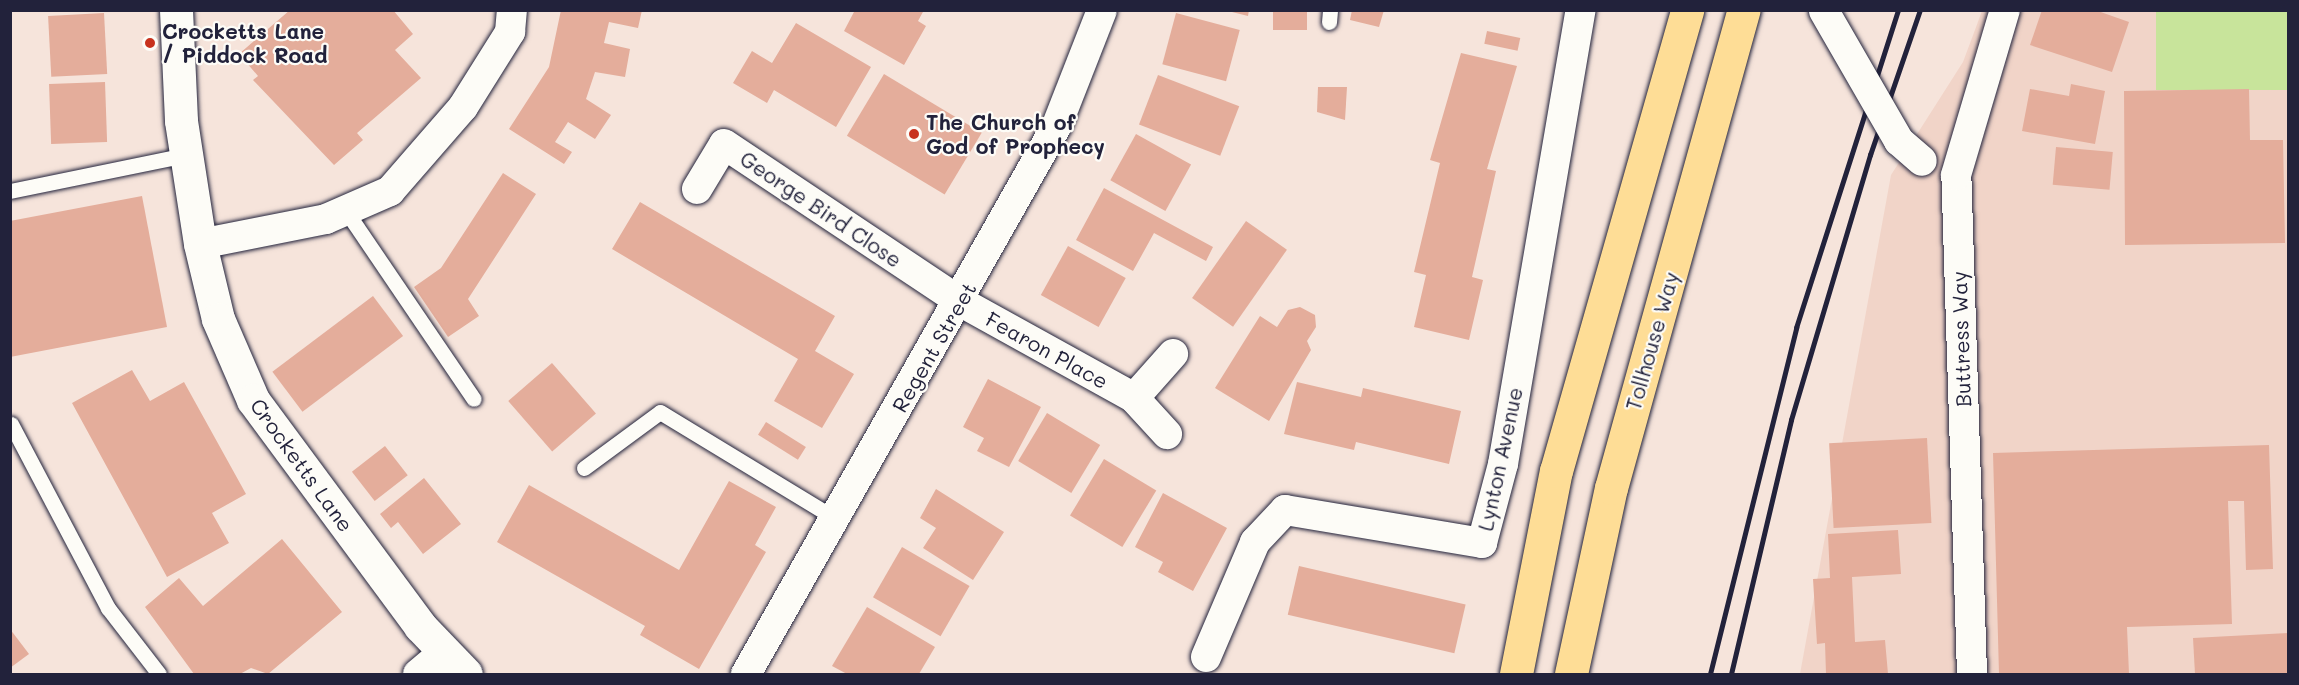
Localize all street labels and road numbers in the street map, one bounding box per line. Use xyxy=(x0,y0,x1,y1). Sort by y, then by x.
street label: George Bird Close xyxy=(735,146,907,272)
street label: Tollhouse Way xyxy=(1620,269,1684,413)
street label: Buttress Way xyxy=(1946,271,1976,407)
street label: Regent Street xyxy=(887,277,981,417)
street label: Fearon Place xyxy=(982,306,1112,394)
street label: Lynton Avenue xyxy=(1472,385,1528,533)
street label: Crocketts Lane xyxy=(245,393,359,537)

